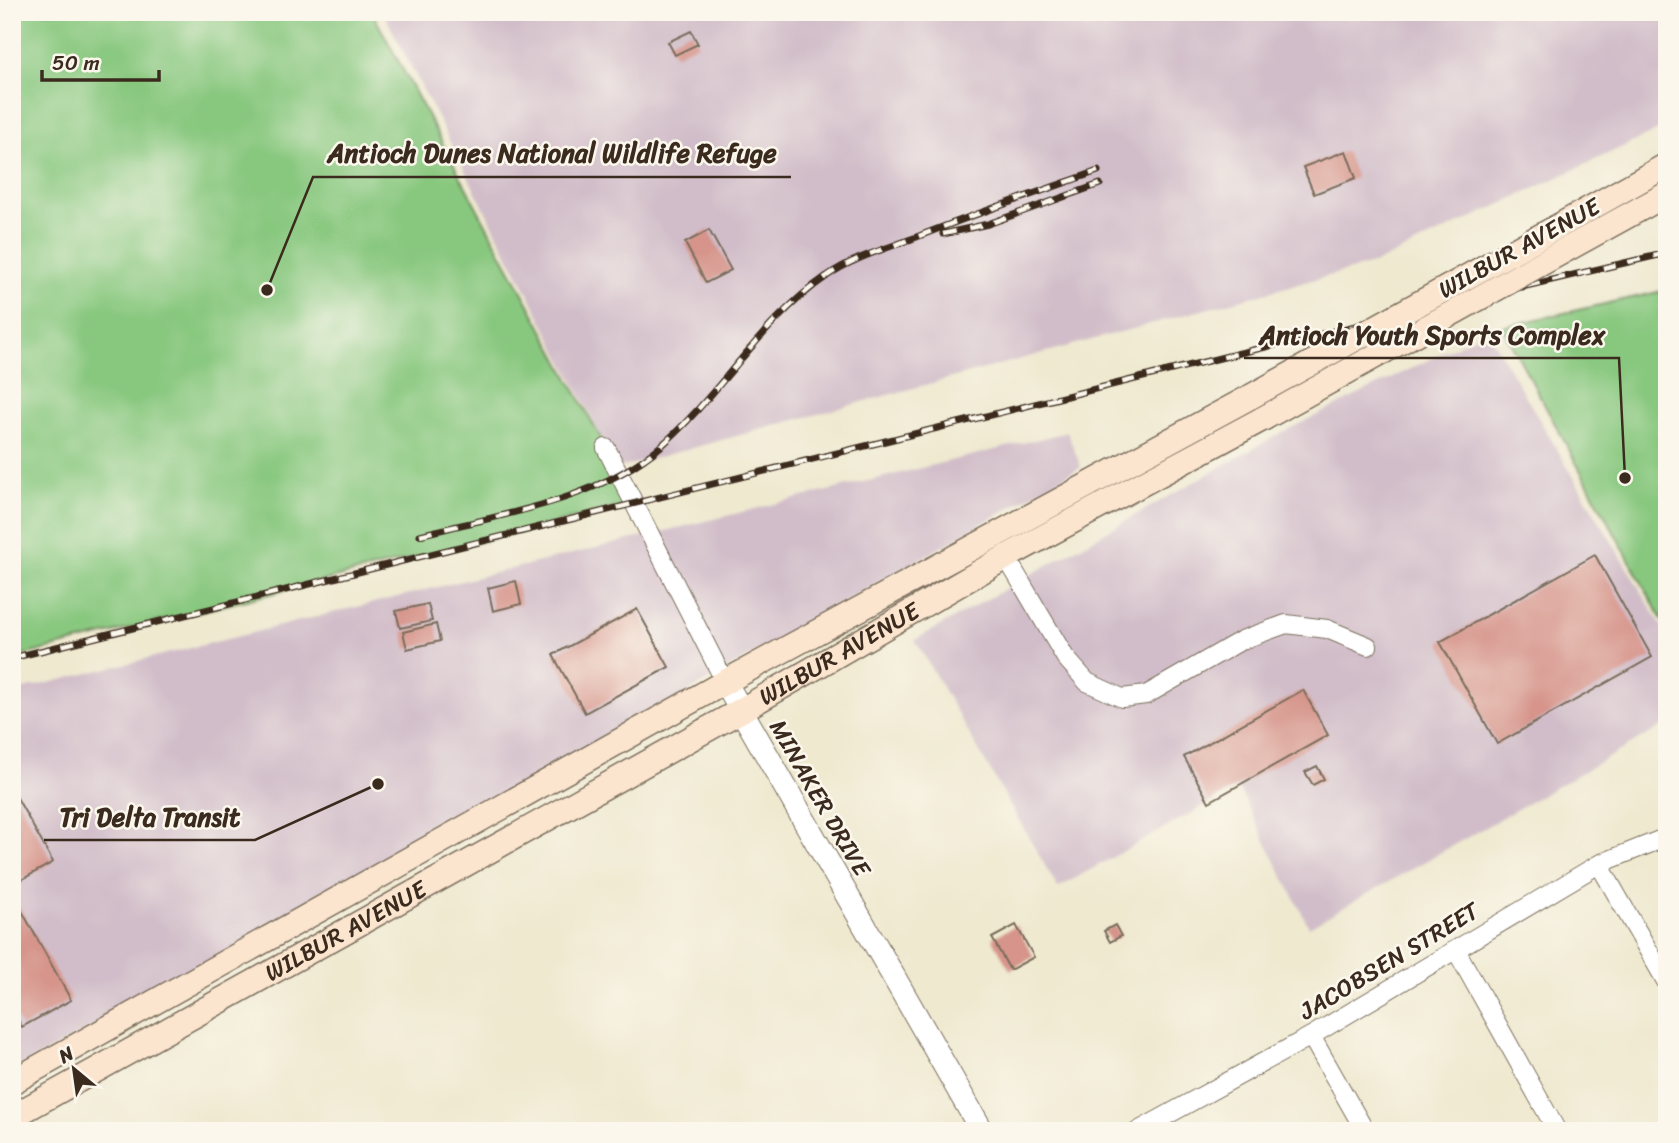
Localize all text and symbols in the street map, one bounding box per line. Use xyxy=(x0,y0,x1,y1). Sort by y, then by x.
scale bar xyxy=(42,38,159,82)
text: 50 m xyxy=(52,44,100,82)
callout: Antioch Dunes National Wildlife Refuge xyxy=(313,130,791,177)
text: Antioch Dunes National Wildlife Refuge xyxy=(326,130,777,176)
street label: WILBUR AVENUE xyxy=(1430,185,1609,310)
callout: Antioch Youth Sports Complex xyxy=(1244,311,1619,358)
text: Antioch Youth Sports Complex xyxy=(1258,312,1606,358)
street label: WILBUR AVENUE xyxy=(751,590,929,717)
street label: MINAKER DRIVE xyxy=(758,711,883,886)
callout: Tri Delta Transit xyxy=(44,793,255,840)
text: Tri Delta Transit xyxy=(60,794,241,840)
street label: WILBUR AVENUE xyxy=(257,868,436,993)
street label: JACOBSEN STREET xyxy=(1290,889,1489,1032)
north arrow xyxy=(38,1034,108,1104)
text: N xyxy=(51,1037,80,1073)

